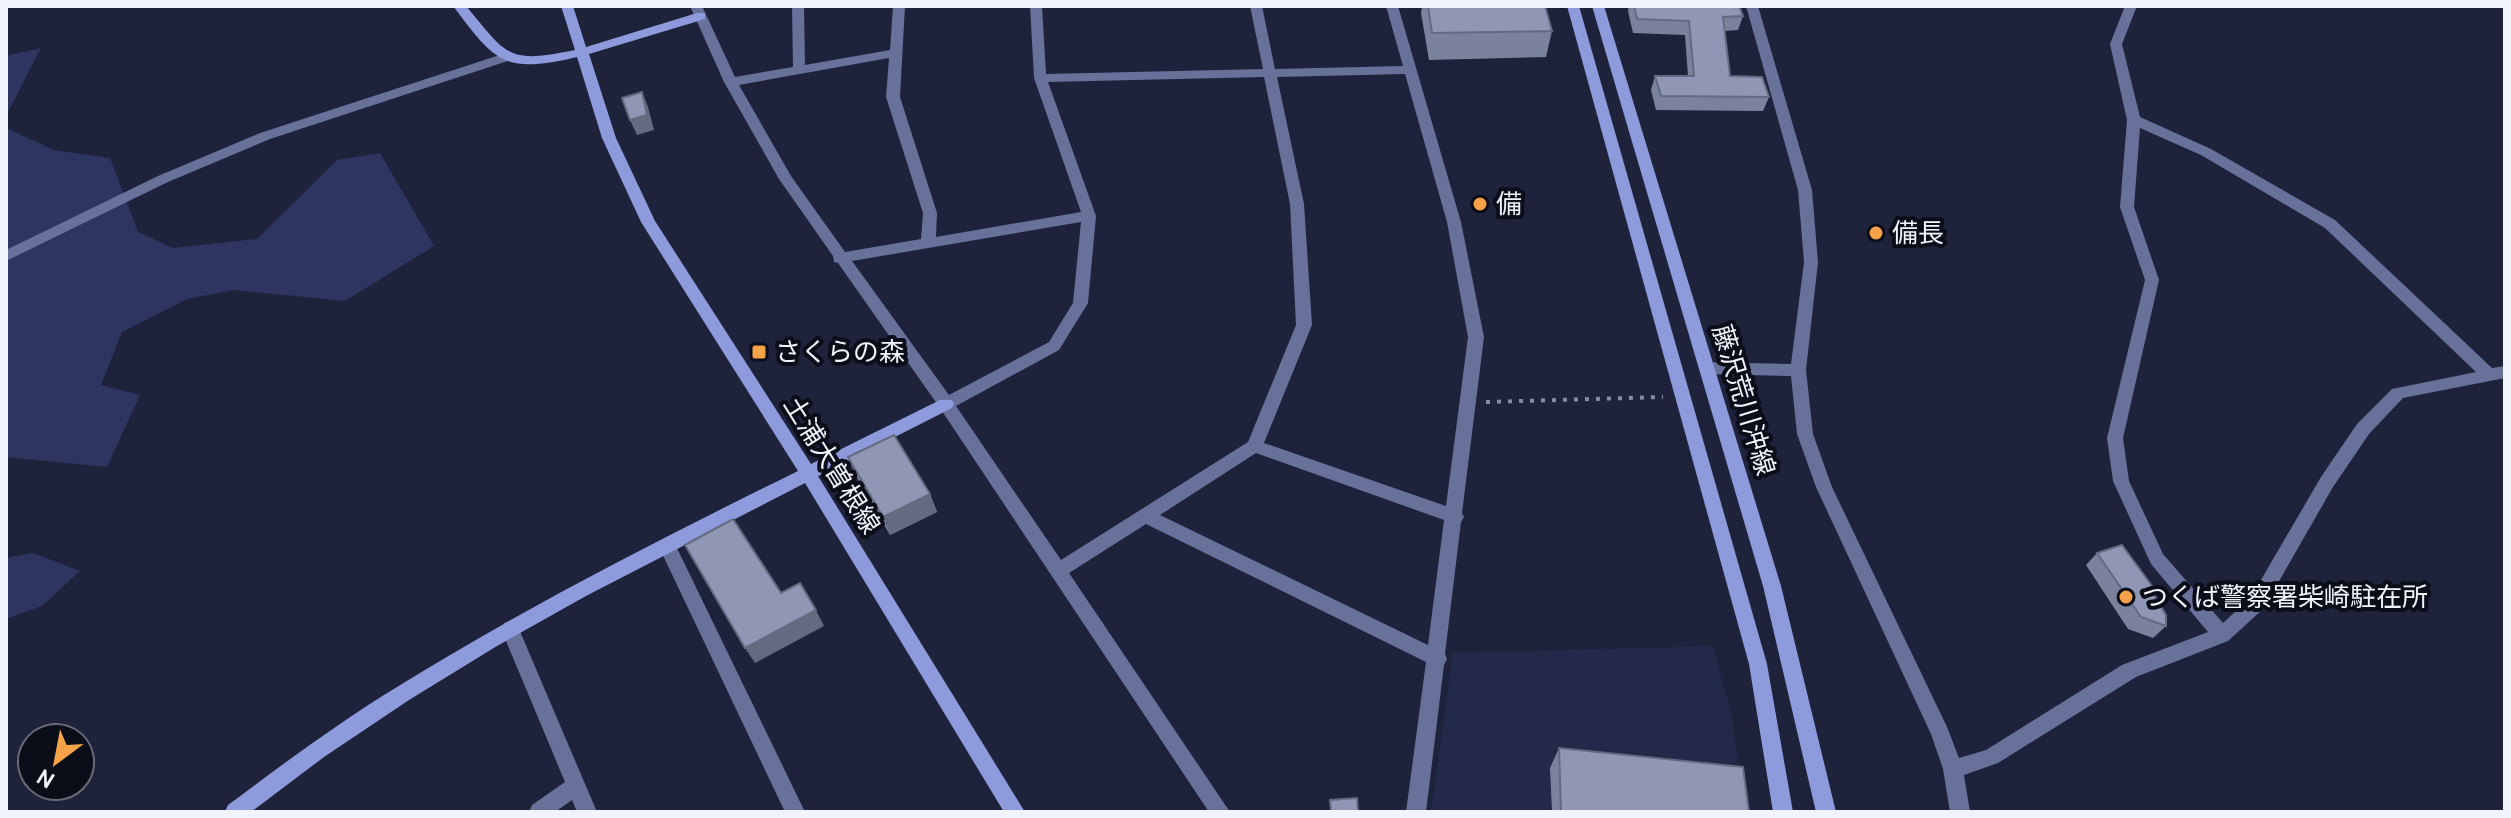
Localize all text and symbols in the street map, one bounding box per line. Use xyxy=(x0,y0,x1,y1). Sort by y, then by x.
place label: 備 xyxy=(1496,188,1522,220)
marker: 備 xyxy=(1471,195,1489,213)
place label: 備長 xyxy=(1892,217,1944,249)
marker: 備長 xyxy=(1867,224,1885,242)
street label: 藤沢荒川沖線 xyxy=(1706,321,1782,479)
place label: さくらの森 xyxy=(775,336,905,368)
marker: さくらの森 xyxy=(750,343,768,361)
street label: 土浦大曽根線 xyxy=(777,390,887,540)
place label: つくば警察署柴崎駐在所 xyxy=(2142,581,2428,613)
marker: つくば警察署柴崎駐在所 xyxy=(2117,588,2135,606)
north arrow xyxy=(16,722,96,802)
text: N xyxy=(32,763,59,794)

